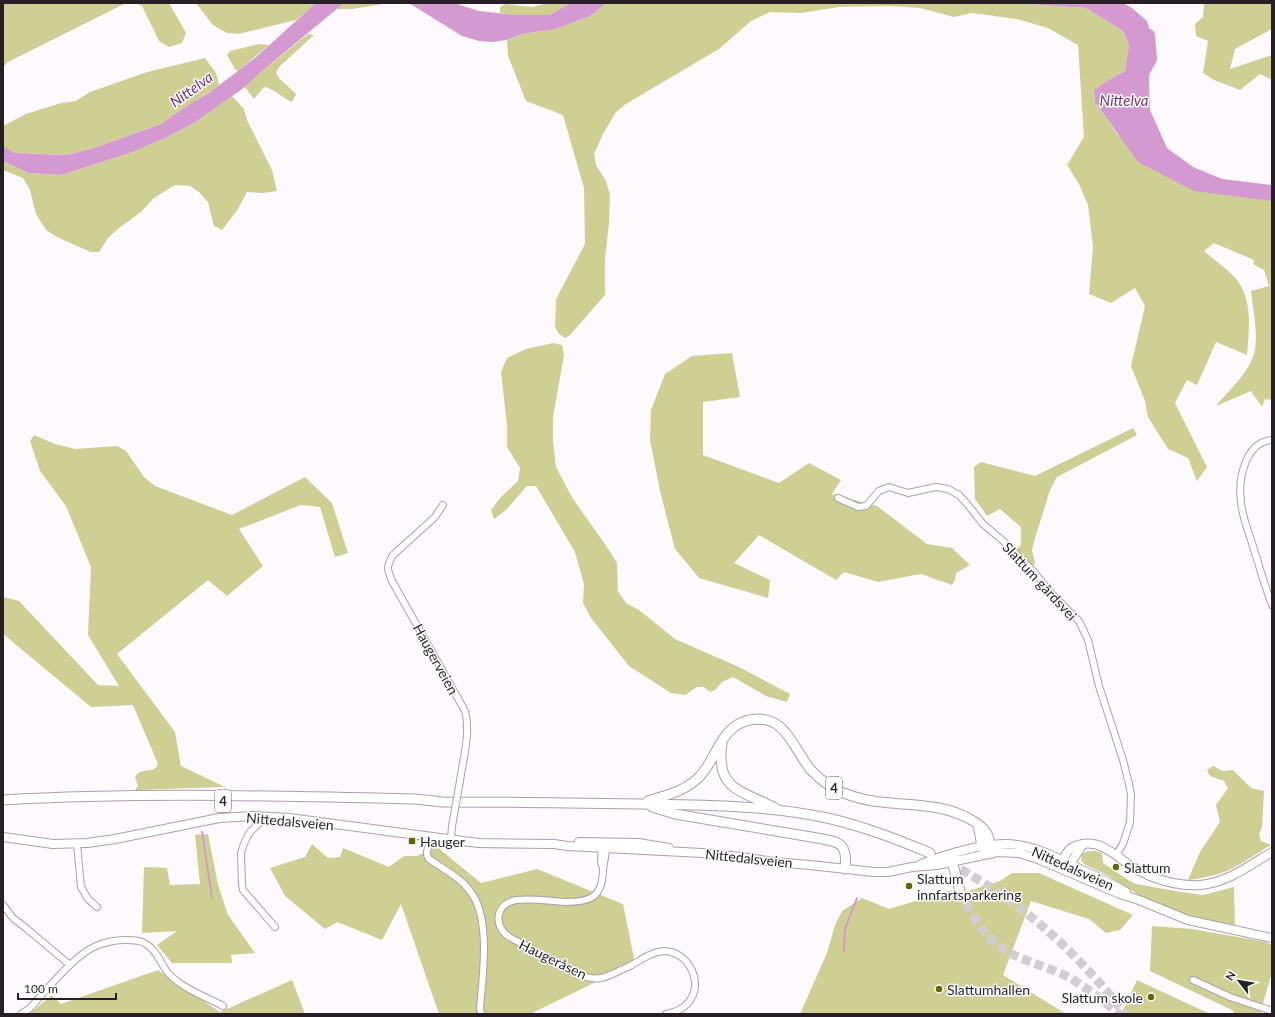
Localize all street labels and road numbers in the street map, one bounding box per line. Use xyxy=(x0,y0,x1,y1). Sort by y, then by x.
street label: Slattum gårdsvei xyxy=(999,538,1081,624)
street label: Haugerveien xyxy=(410,621,462,697)
road number: 4 xyxy=(826,777,842,799)
road number: 4 xyxy=(215,790,231,812)
street label: Nittedalsveien xyxy=(245,809,335,833)
street label: Nittedalsveien xyxy=(1029,842,1117,894)
street label: Nittedalsveien xyxy=(704,845,794,871)
street label: Haugeråsen xyxy=(516,935,590,983)

